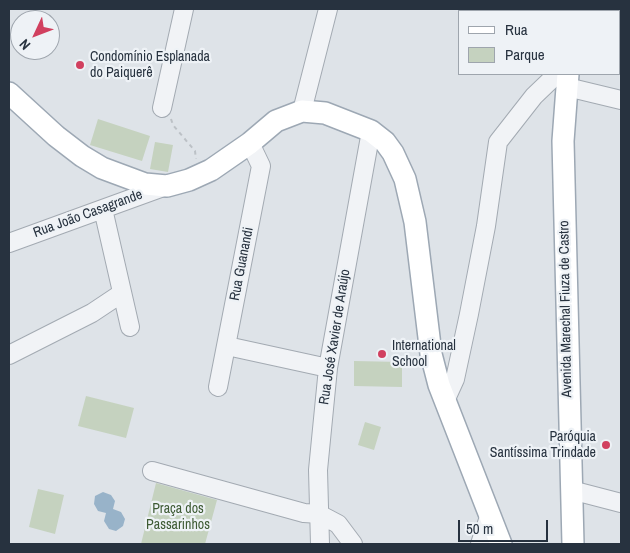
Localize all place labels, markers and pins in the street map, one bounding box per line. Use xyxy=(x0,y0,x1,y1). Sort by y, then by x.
place label: Condomínio Esplanada do Paiquerê xyxy=(90,49,210,82)
marker: Condomínio Esplanada do Paiquerê xyxy=(74,59,86,71)
place label: International School xyxy=(392,338,456,371)
marker: International School xyxy=(376,348,388,360)
place label: Paróquia Santíssima Trindade xyxy=(490,429,596,462)
marker: Paróquia Santíssima Trindade xyxy=(600,439,612,451)

